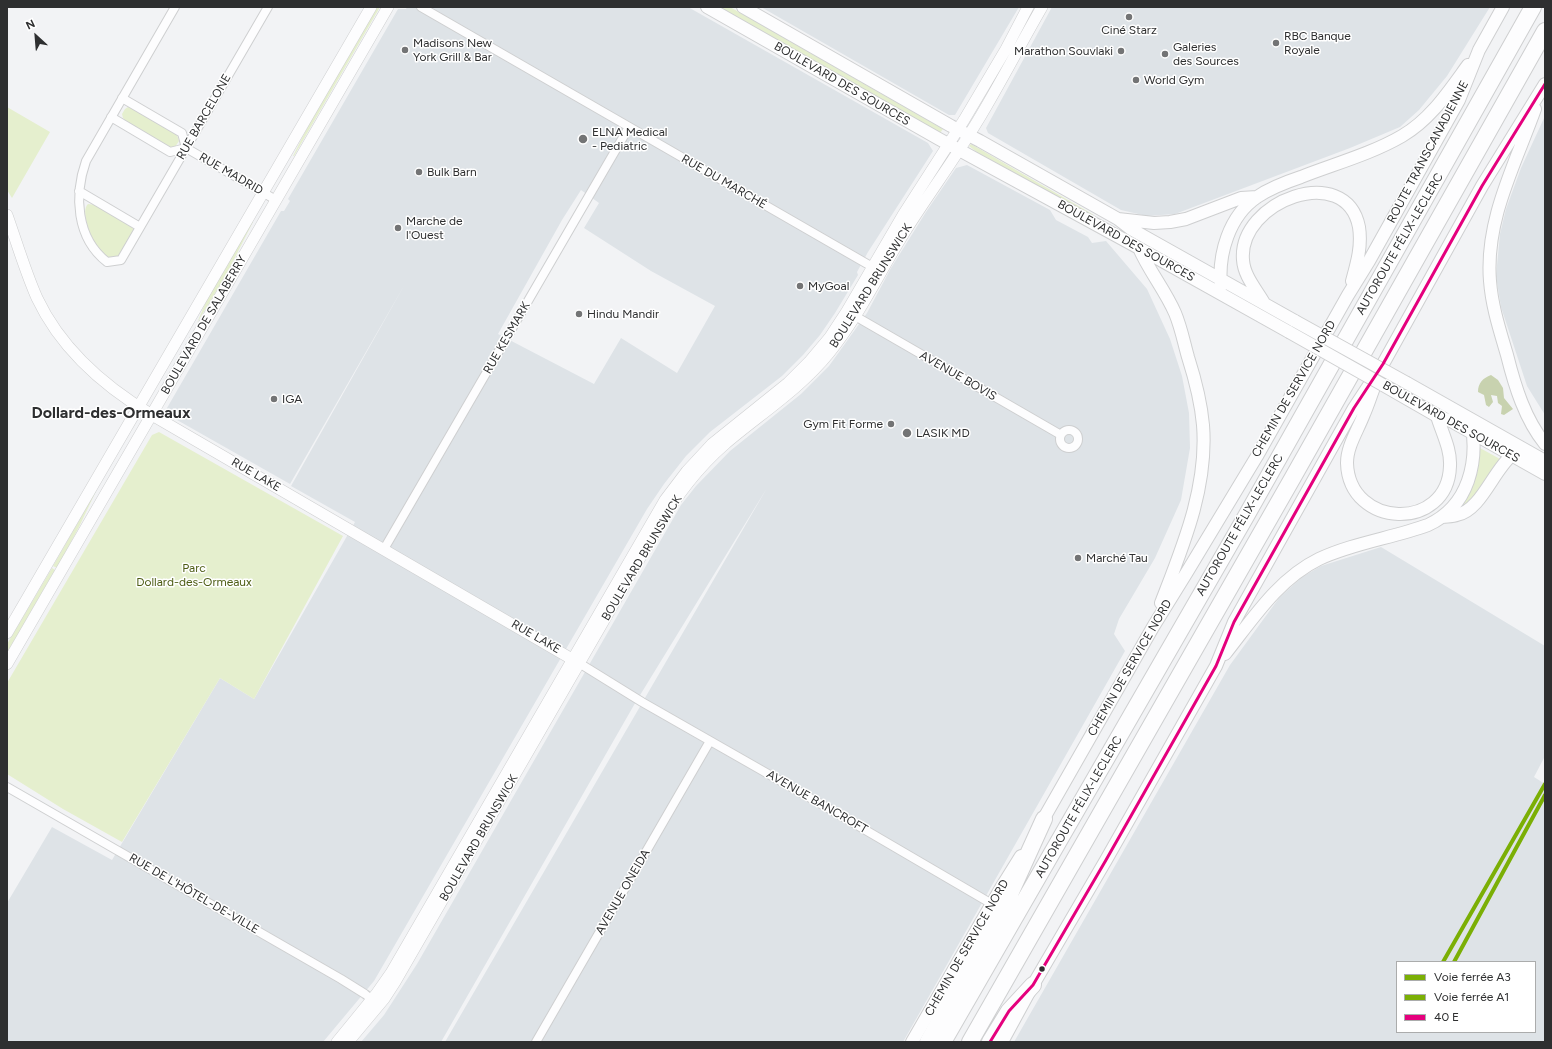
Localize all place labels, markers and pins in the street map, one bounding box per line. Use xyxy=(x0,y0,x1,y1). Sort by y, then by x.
marker: Ciné Starz xyxy=(1124,12,1134,22)
place label: Ciné Starz xyxy=(1101,23,1157,37)
place label: RBC Banque Royale xyxy=(1284,29,1351,57)
place label: Madisons New York Grill & Bar xyxy=(413,36,492,64)
marker: RBC Banque Royale xyxy=(1271,38,1281,48)
place label: Galeries des Sources xyxy=(1173,40,1239,68)
place label: Marathon Souvlaki xyxy=(1014,44,1113,58)
marker: Madisons New York Grill & Bar xyxy=(400,45,410,55)
marker: Marathon Souvlaki xyxy=(1116,46,1126,56)
marker: Galeries des Sources xyxy=(1160,49,1170,59)
place label: World Gym xyxy=(1144,73,1204,87)
marker: World Gym xyxy=(1131,75,1141,85)
place label: ELNA Medical - Pediatric xyxy=(592,125,667,153)
marker: ELNA Medical - Pediatric xyxy=(577,133,589,145)
place label: Bulk Barn xyxy=(427,165,477,179)
marker: Bulk Barn xyxy=(414,167,424,177)
place label: Marche de l'Ouest xyxy=(406,214,463,242)
marker: Marche de l'Ouest xyxy=(393,223,403,233)
place label: MyGoal xyxy=(808,279,849,293)
marker: MyGoal xyxy=(795,281,805,291)
place label: Hindu Mandir xyxy=(587,307,659,321)
marker: Hindu Mandir xyxy=(574,309,584,319)
place label: IGA xyxy=(282,392,302,406)
marker: IGA xyxy=(269,394,279,404)
place label: Gym Fit Forme xyxy=(803,417,883,431)
marker: Gym Fit Forme xyxy=(886,419,896,429)
place label: LASIK MD xyxy=(916,426,970,440)
marker: LASIK MD xyxy=(901,427,913,439)
place label: Marché Tau xyxy=(1086,551,1148,565)
marker: Marché Tau xyxy=(1073,553,1083,563)
unlabelled marker xyxy=(1037,964,1047,974)

